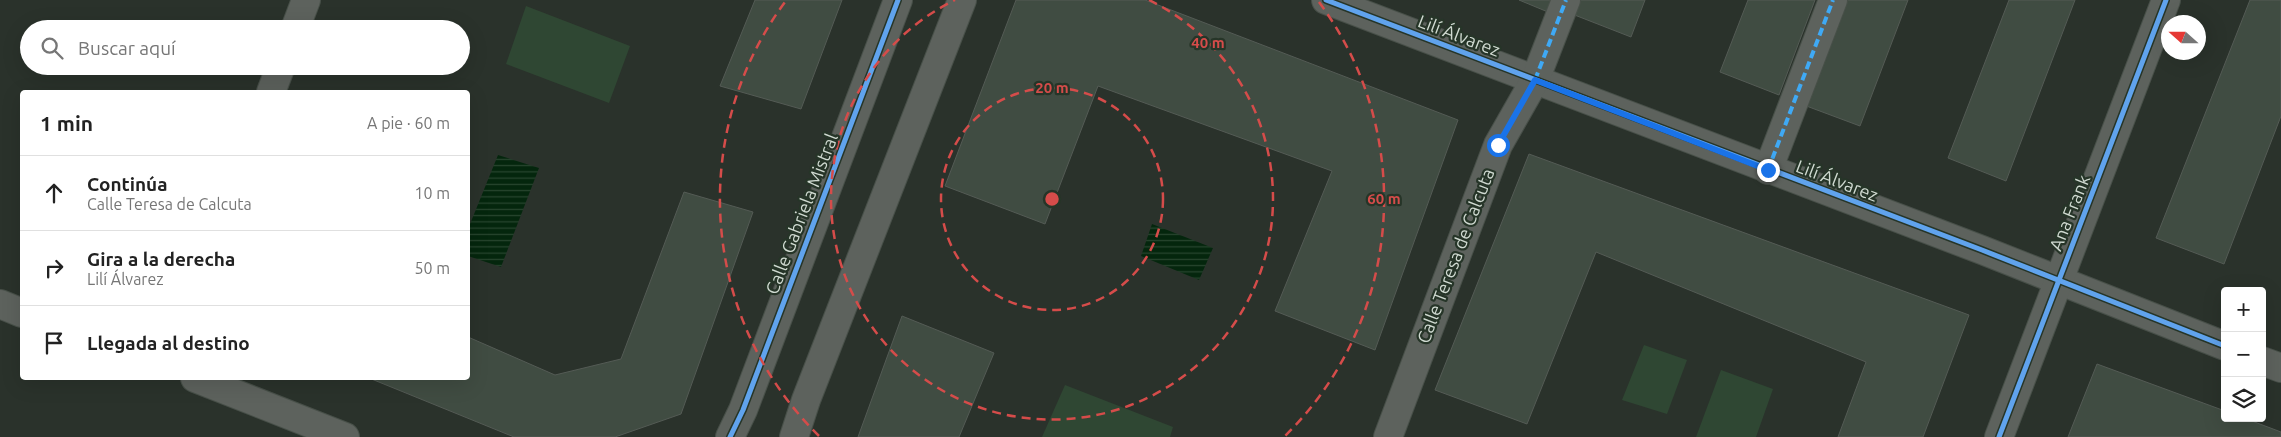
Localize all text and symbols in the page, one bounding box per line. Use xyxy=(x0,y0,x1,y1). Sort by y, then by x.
street label: Lilí Álvarez xyxy=(1416,9,1504,60)
north arrow xyxy=(2161,15,2206,60)
search box xyxy=(20,20,470,75)
icon: search xyxy=(38,34,66,62)
text: 40 m xyxy=(1191,34,1225,51)
text: Buscar aquí xyxy=(78,37,176,59)
text: 20 m xyxy=(1035,79,1069,96)
text: 1 min xyxy=(40,111,93,135)
text: A pie · 60 m xyxy=(367,114,450,132)
street label: Calle Gabriela Mistral xyxy=(761,130,841,297)
route start xyxy=(1487,134,1510,157)
street label: Lilí Álvarez xyxy=(1794,154,1882,205)
route end xyxy=(1757,159,1780,182)
street label: Calle Teresa de Calcuta xyxy=(1413,166,1498,346)
street label: Ana Frank xyxy=(2045,172,2093,253)
text: Continúa xyxy=(87,173,168,195)
icon: ahead xyxy=(40,179,68,207)
text: 10 m xyxy=(414,184,450,202)
centre of rings xyxy=(1043,190,1061,208)
text: 60 m xyxy=(1367,190,1401,207)
text: Calle Teresa de Calcuta xyxy=(87,195,252,213)
text: Gira a la derecha xyxy=(87,248,235,270)
icon: right xyxy=(40,254,68,282)
text: 50 m xyxy=(414,259,450,277)
text: Lilí Álvarez xyxy=(87,270,164,288)
map controls xyxy=(2221,287,2266,422)
button: + xyxy=(2221,287,2266,332)
icon: arrive xyxy=(40,329,68,357)
text: Llegada al destino xyxy=(87,332,250,354)
button: − xyxy=(2221,332,2266,377)
button: layers xyxy=(2221,377,2266,422)

